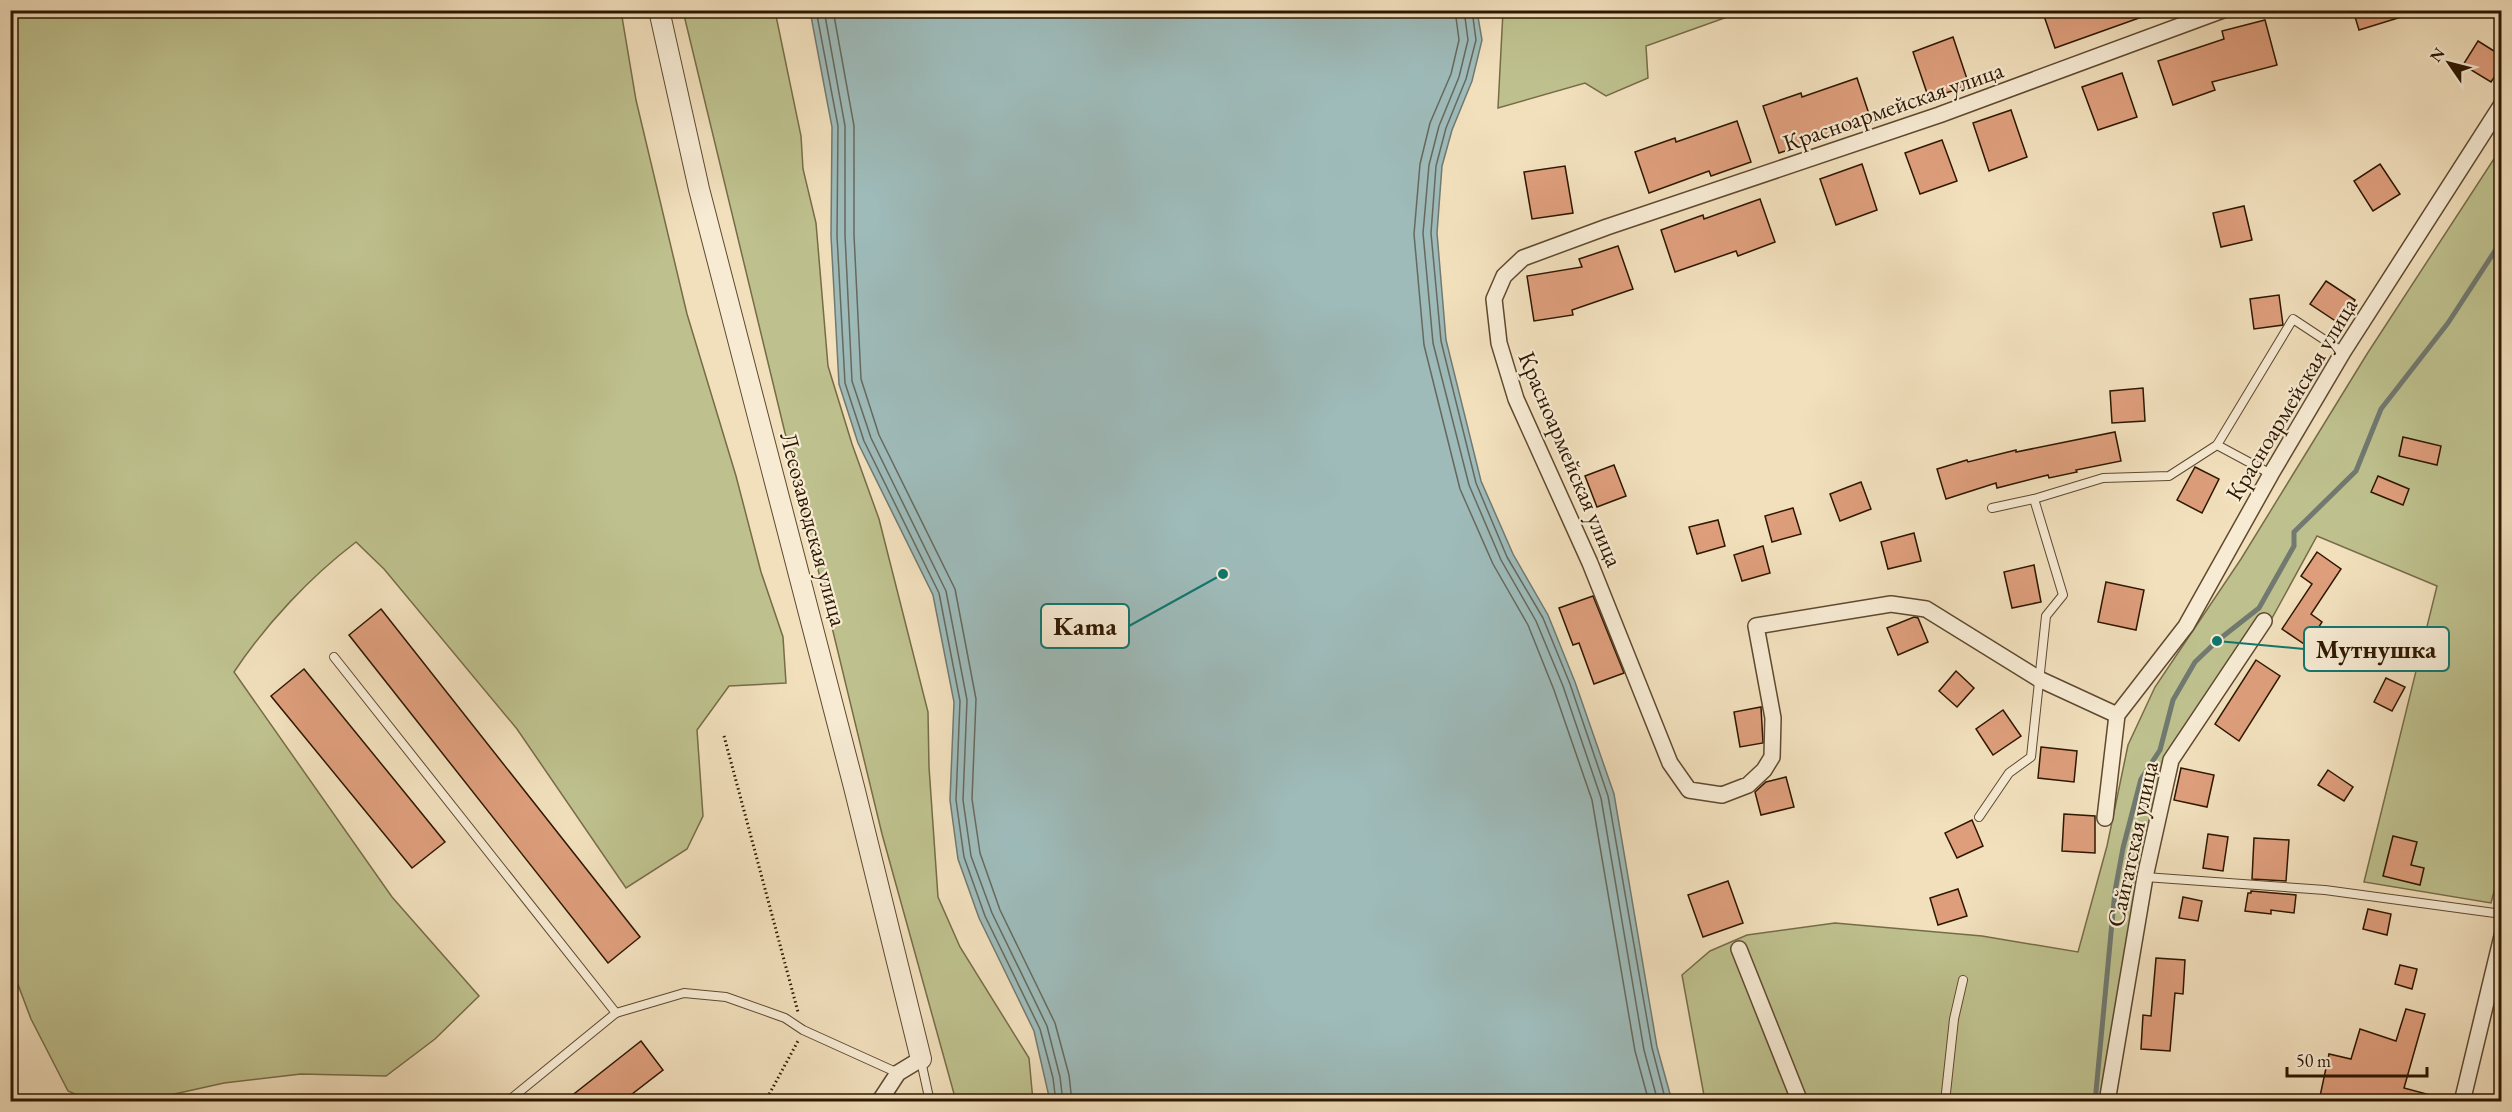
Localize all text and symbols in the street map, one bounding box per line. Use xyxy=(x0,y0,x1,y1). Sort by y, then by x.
north arrow xyxy=(2419,33,2479,93)
text: N xyxy=(2425,43,2449,66)
street label: Красноармейская улица xyxy=(1779,54,2008,158)
street label: Красноармейская улица xyxy=(2218,292,2364,506)
street label: Красноармейская улица xyxy=(1512,347,1631,572)
street label: Лесозаводская улица xyxy=(773,429,855,630)
callout: Kama xyxy=(1041,604,1129,648)
text: Kama xyxy=(1053,609,1117,643)
callout: Мутнушка xyxy=(2304,627,2449,671)
text: Мутнушка xyxy=(2316,632,2437,666)
street label: Сайгатская улица xyxy=(2099,758,2165,930)
scale bar xyxy=(2287,1040,2426,1078)
text: 50 m xyxy=(2296,1049,2331,1072)

